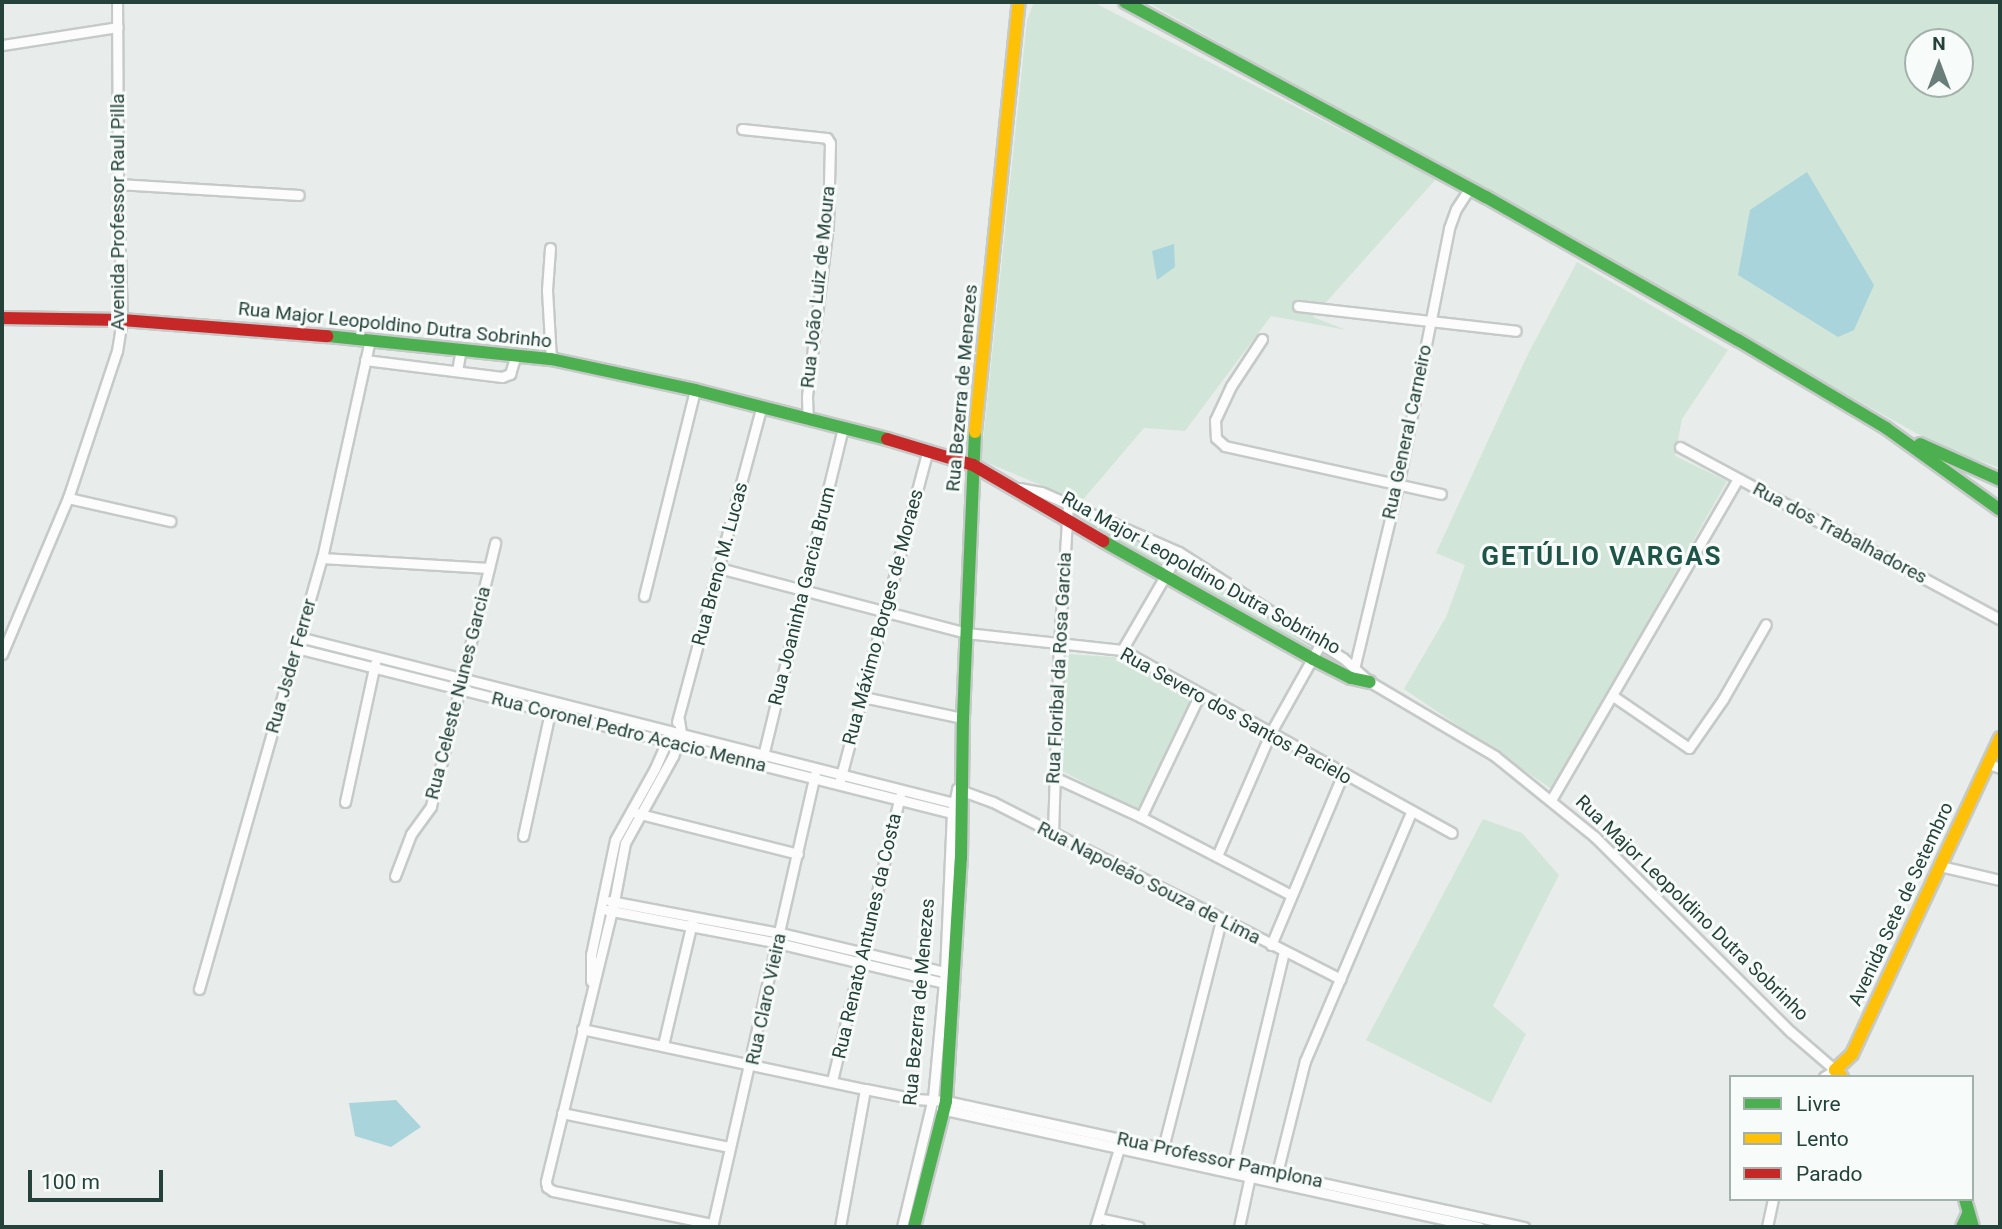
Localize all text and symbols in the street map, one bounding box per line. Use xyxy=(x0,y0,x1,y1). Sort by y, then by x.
north arrow xyxy=(1904,28,1974,98)
text: N xyxy=(1932,32,1946,55)
street label: Avenida Professor Raul Pilla xyxy=(107,93,129,331)
street label: Rua João Luiz de Moura xyxy=(796,185,840,389)
street label: Rua Bezerra de Menezes xyxy=(942,283,982,493)
street label: Rua Major Leopoldino Dutra Sobrinho xyxy=(237,297,553,353)
street label: Rua General Carneiro xyxy=(1377,343,1437,521)
street label: Rua dos Trabalhadores xyxy=(1749,477,1931,589)
street label: Rua Breno M. Lucas xyxy=(687,480,753,648)
street label: Rua Joaninha Garcia Brum xyxy=(764,484,840,708)
street label: Rua Máximo Borges de Moraes xyxy=(838,487,928,747)
street label: Rua Major Leopoldino Dutra Sobrinho xyxy=(1058,487,1344,659)
district label: GETÚLIO VARGAS xyxy=(1483,541,1721,573)
street label: Rua Floribal da Rosa Garcia xyxy=(1042,551,1076,785)
street label: Rua Celeste Nunes Garcia xyxy=(420,584,496,802)
street label: Rua Jsder Ferrer xyxy=(261,596,321,736)
street label: Rua Severo dos Santos Pacielo xyxy=(1116,643,1356,789)
street label: Rua Coronel Pedro Acacio Menna xyxy=(489,687,769,777)
street label: Rua Major Leopoldino Dutra Sobrinho xyxy=(1571,790,1813,1026)
street label: Avenida Sete de Setembro xyxy=(1844,799,1958,1009)
street label: Rua Renato Antunes da Costa xyxy=(828,811,906,1061)
street label: Rua Napoleão Souza de Lima xyxy=(1034,817,1264,949)
street label: Rua Bezerra de Menezes xyxy=(899,897,939,1107)
street label: Rua Claro Vieira xyxy=(741,931,791,1067)
legend xyxy=(1729,1075,1974,1201)
text: Livre xyxy=(1796,1092,1841,1116)
street label: Rua Professor Pamplona xyxy=(1115,1127,1325,1193)
text: Lento xyxy=(1796,1127,1849,1151)
scale bar xyxy=(32,1156,166,1200)
text: Parado xyxy=(1796,1162,1863,1186)
text: 100 m xyxy=(41,1170,100,1194)

